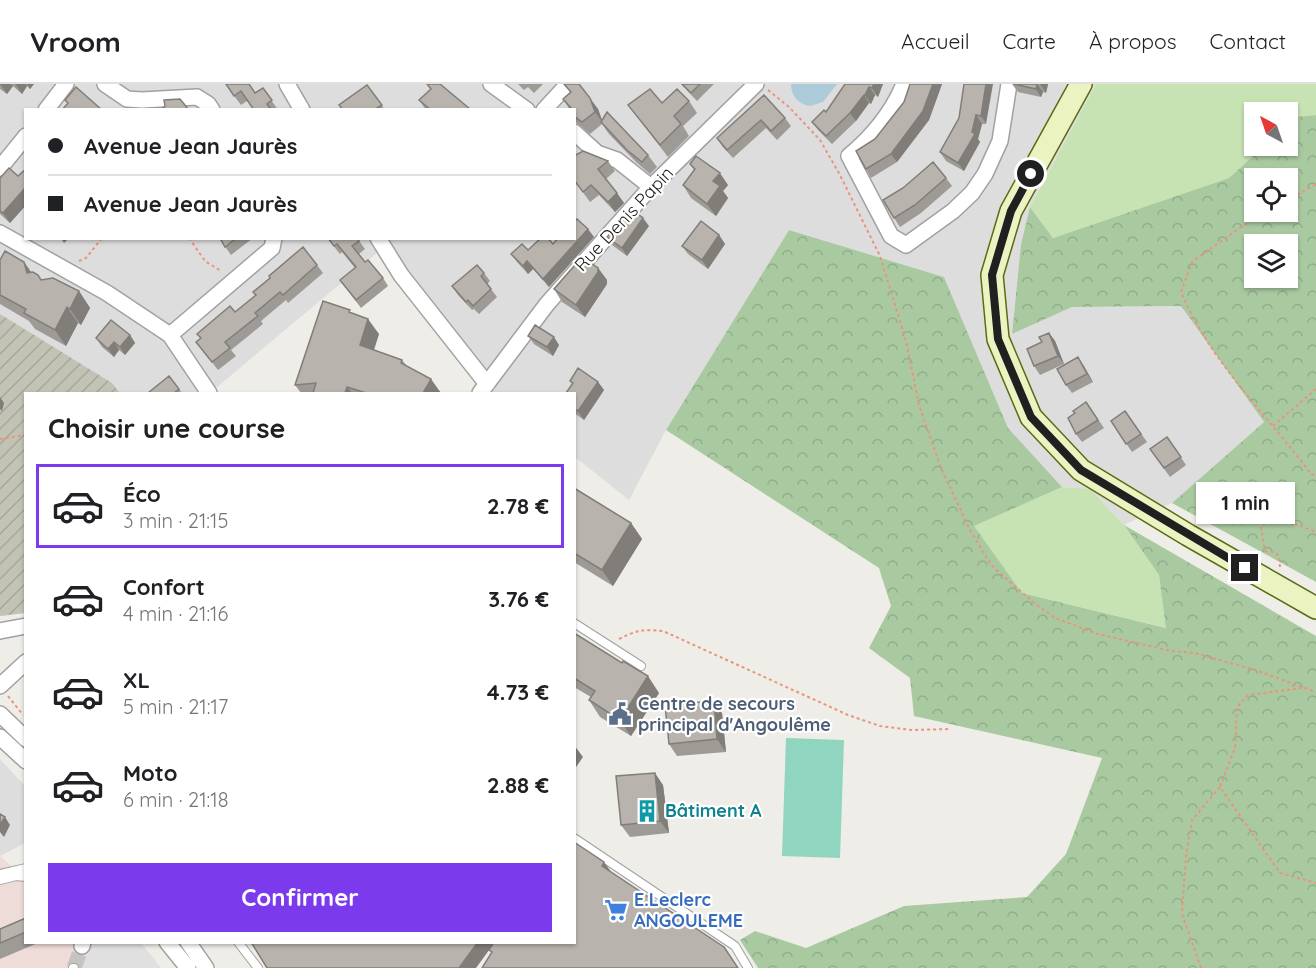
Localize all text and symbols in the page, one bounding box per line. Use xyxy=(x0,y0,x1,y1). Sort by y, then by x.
text: Vroom xyxy=(30,24,121,59)
text: Accueil xyxy=(901,28,970,54)
text: Carte xyxy=(1003,28,1056,54)
text: À propos xyxy=(1089,28,1177,54)
text: Contact xyxy=(1210,28,1286,54)
north arrow xyxy=(1244,102,1298,156)
map controls xyxy=(1244,102,1298,288)
text: Avenue Jean Jaurès xyxy=(84,132,297,160)
route start xyxy=(1017,160,1044,187)
street label: Rue Denis Papin xyxy=(569,162,678,276)
button: locate xyxy=(1244,168,1298,222)
text: Avenue Jean Jaurès xyxy=(84,190,297,218)
button: layers xyxy=(1244,234,1298,288)
text: Choisir une course xyxy=(48,411,285,445)
icon: car xyxy=(51,479,105,533)
text: Éco xyxy=(123,480,161,508)
callout: 1 min xyxy=(1196,481,1294,523)
text: 1 min xyxy=(1221,490,1270,515)
text: 2.78 € xyxy=(487,492,549,520)
text: 3 min · 21:15 xyxy=(123,508,228,533)
route end xyxy=(1231,554,1258,581)
icon: car xyxy=(51,572,105,626)
text: Confort xyxy=(123,573,205,601)
text: 3.76 € xyxy=(488,585,549,613)
text: 4 min · 21:16 xyxy=(123,601,228,626)
icon: car xyxy=(51,665,105,719)
text: XL xyxy=(123,666,150,694)
text: 4.73 € xyxy=(487,678,549,706)
place label: Centre de secours principal d'Angoulême xyxy=(638,692,831,736)
text: 5 min · 21:17 xyxy=(123,694,228,719)
public building icon: Centre de secours principal d'Angoulême xyxy=(607,701,633,727)
icon: car xyxy=(51,758,105,812)
text: Moto xyxy=(123,759,177,787)
text: 2.88 € xyxy=(487,771,549,799)
text: 6 min · 21:18 xyxy=(123,787,229,812)
building icon: Bâtiment A xyxy=(634,798,660,824)
place label: Bâtiment A xyxy=(665,799,762,822)
button: Confirmer xyxy=(48,863,552,932)
place label: E.Leclerc ANGOULEME xyxy=(634,888,743,932)
supermarket icon: E.Leclerc ANGOULEME xyxy=(603,897,629,923)

